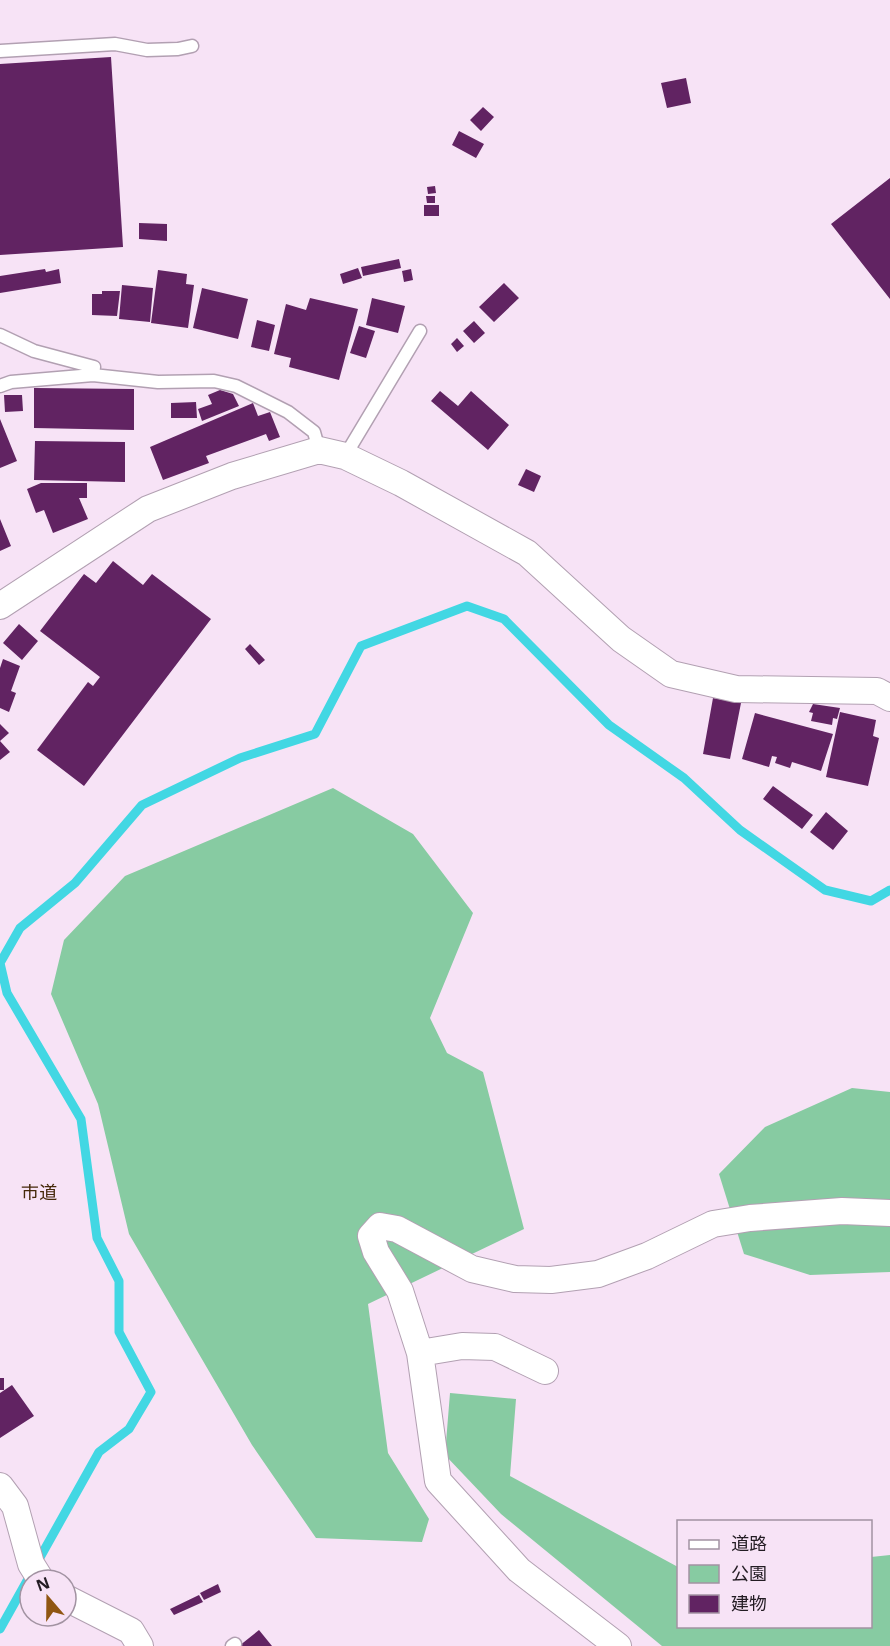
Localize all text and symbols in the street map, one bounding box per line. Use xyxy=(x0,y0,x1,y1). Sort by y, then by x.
district label: 市道 xyxy=(21,1180,57,1204)
legend xyxy=(677,1520,872,1628)
text: 道路 xyxy=(731,1531,767,1555)
text: 公園 xyxy=(731,1561,767,1585)
north arrow xyxy=(18,1568,78,1628)
text: N xyxy=(33,1571,53,1596)
text: 建物 xyxy=(731,1591,767,1615)

